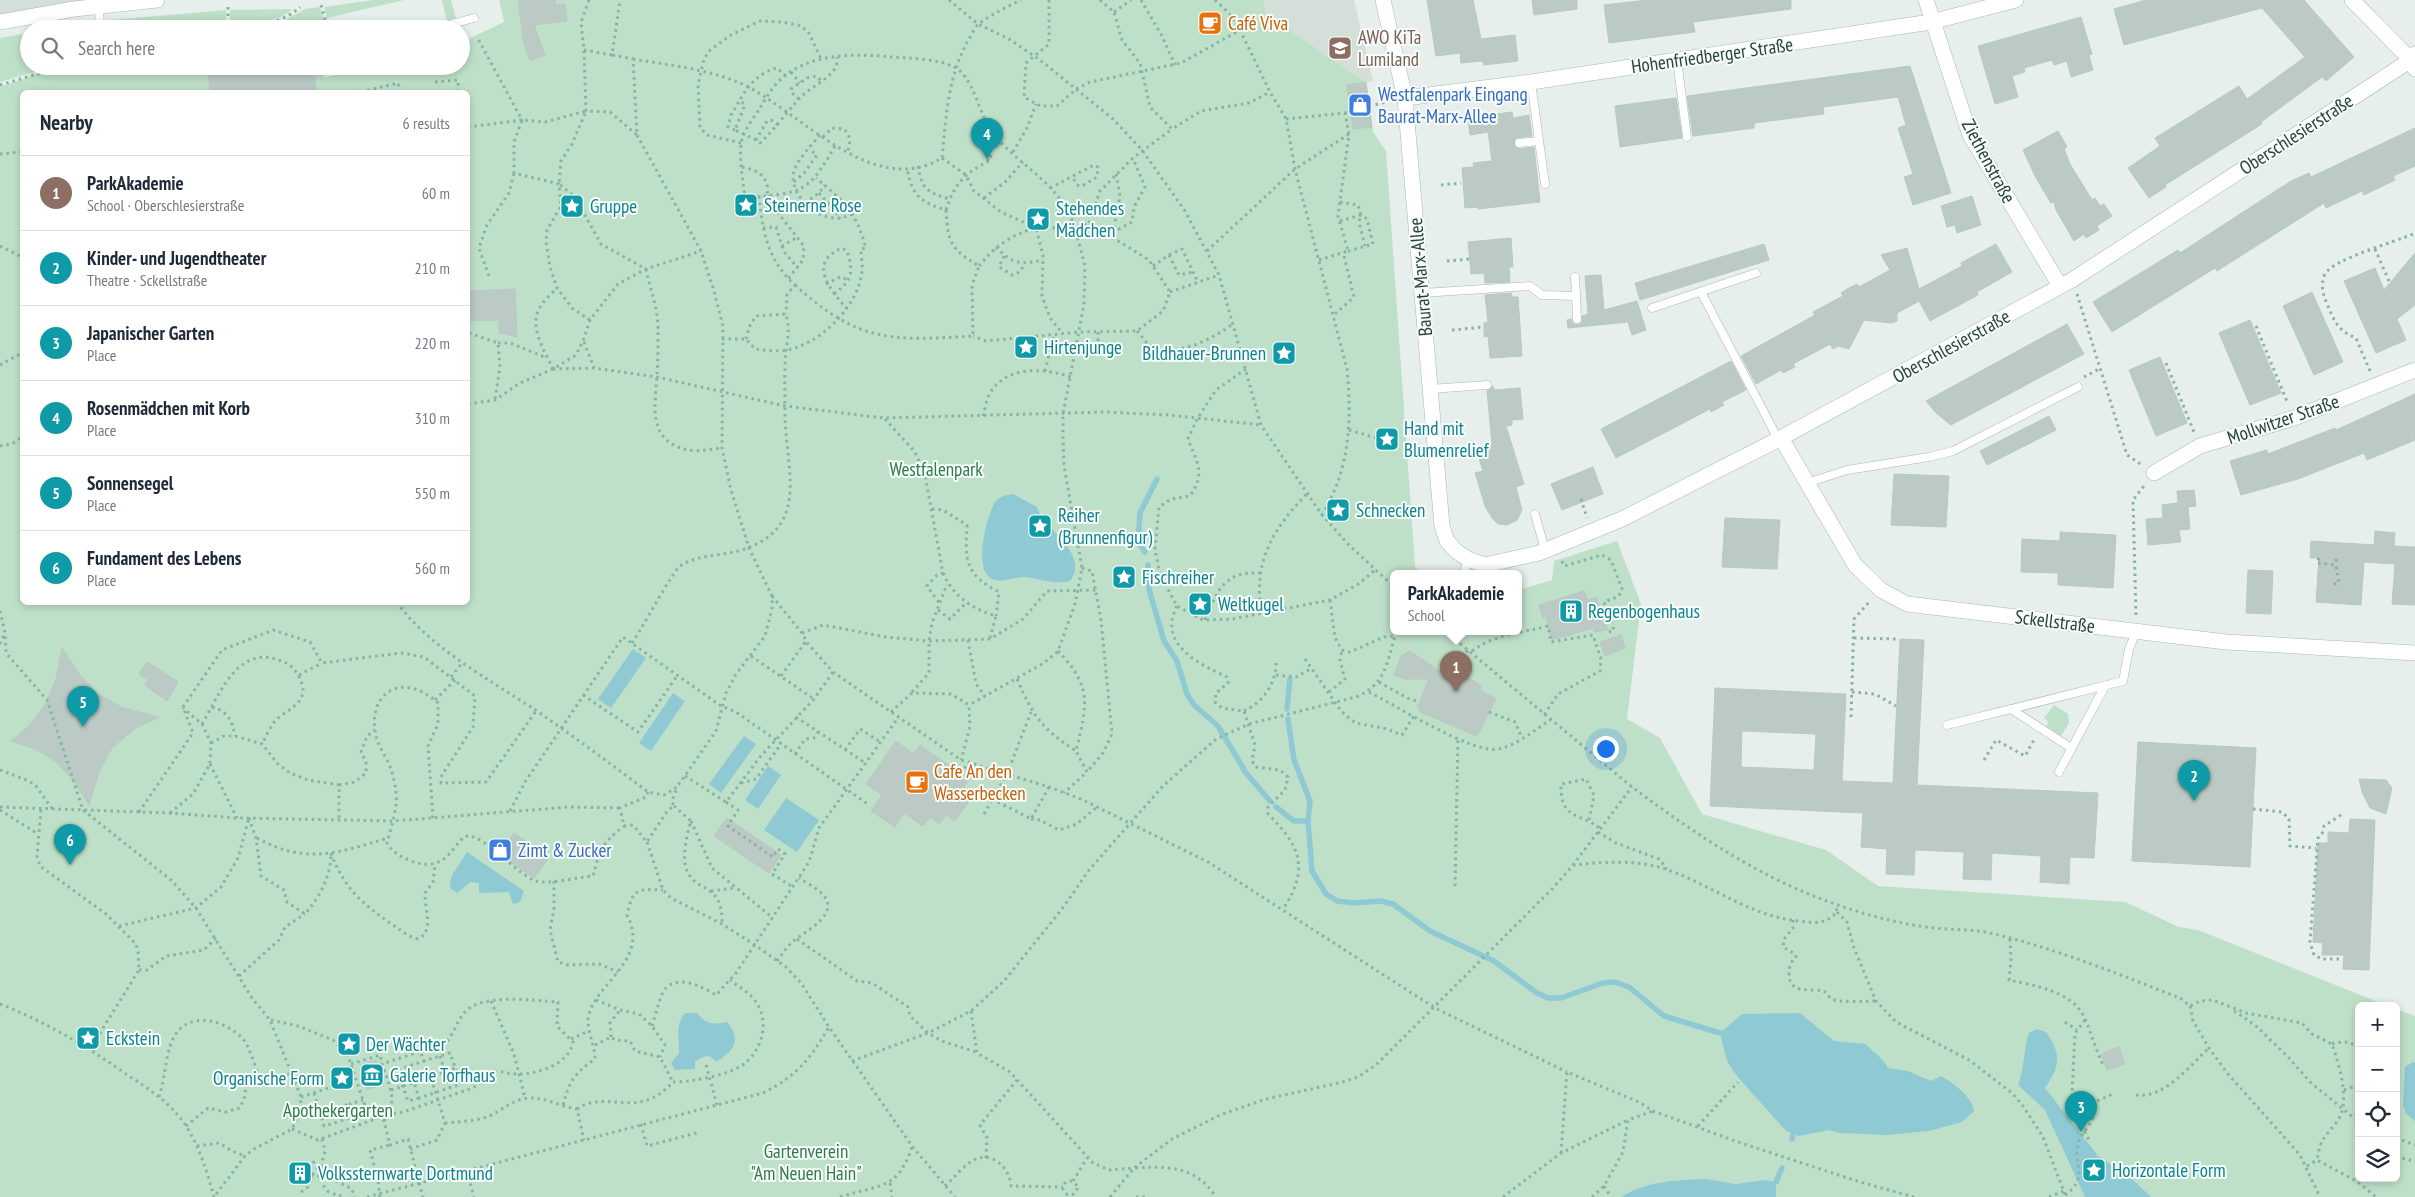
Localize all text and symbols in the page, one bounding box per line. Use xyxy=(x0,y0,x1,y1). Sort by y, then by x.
cafe icon: Café Viva xyxy=(1197,10,1223,36)
place label: Café Viva xyxy=(1228,11,1288,35)
search box xyxy=(20,20,470,75)
place label: AWO KiTa Lumiland xyxy=(1358,25,1421,71)
street label: Hohenfriedberger Straße xyxy=(1630,32,1795,78)
icon: search xyxy=(38,34,66,62)
school or university icon: AWO KiTa Lumiland xyxy=(1327,35,1353,61)
text: Search here xyxy=(78,36,155,60)
place label: Westfalenpark Eingang Baurat-Marx-Allee xyxy=(1378,82,1528,128)
street label: Oberschlesierstraße xyxy=(2235,88,2357,180)
shop icon: Westfalenpark Eingang Baurat-Marx-Allee xyxy=(1347,92,1373,118)
text: Nearby xyxy=(40,109,93,136)
text: 6 results xyxy=(403,113,450,133)
street label: Ziethenstraße xyxy=(1957,115,2021,207)
pin: 4 xyxy=(971,118,1003,159)
text: ParkAkademie xyxy=(87,171,184,195)
text: 1 xyxy=(52,183,60,203)
text: 60 m xyxy=(422,183,450,203)
place icon: Steinerne Rose xyxy=(733,192,759,218)
place icon: Gruppe xyxy=(559,193,585,219)
place label: Steinerne Rose xyxy=(764,193,862,217)
place label: Gruppe xyxy=(590,194,637,218)
text: School · Oberschlesierstraße xyxy=(87,195,244,215)
place label: Stehendes Mädchen xyxy=(1056,196,1124,242)
place icon: Stehendes Mädchen xyxy=(1025,206,1051,232)
street label: Baurat-Marx-Allee xyxy=(1403,217,1437,337)
text: Kinder- und Jugendtheater xyxy=(87,246,266,270)
text: 2 xyxy=(52,258,60,278)
text: 210 m xyxy=(415,258,450,278)
text: Theatre · Sckellstraße xyxy=(87,270,207,290)
street label: Oberschlesierstraße xyxy=(1888,304,2014,388)
text: Japanischer Garten xyxy=(87,321,214,345)
text: 3 xyxy=(52,333,60,353)
text: 220 m xyxy=(415,333,450,353)
place icon: Hirtenjunge xyxy=(1013,334,1039,360)
place label: Hirtenjunge xyxy=(1044,335,1122,359)
place icon: Bildhauer-Brunnen xyxy=(1271,340,1297,366)
place label: Bildhauer-Brunnen xyxy=(1142,341,1266,365)
text: Place xyxy=(87,345,116,365)
street label: Mollwitzer Straße xyxy=(2224,389,2342,449)
text: Rosenmädchen mit Korb xyxy=(87,396,250,420)
text: 4 xyxy=(52,408,60,428)
text: 310 m xyxy=(415,408,450,428)
place label: Hand mit Blumenrelief xyxy=(1404,416,1490,462)
text: Place xyxy=(87,420,116,440)
place icon: Hand mit Blumenrelief xyxy=(1374,426,1400,452)
park label: Westfalenpark xyxy=(889,457,983,481)
text: Sonnensegel xyxy=(87,471,173,495)
text: 5 xyxy=(52,483,60,503)
text: 550 m xyxy=(415,483,450,503)
text: Place xyxy=(87,495,116,515)
place icon: Schnecken xyxy=(1325,497,1351,523)
place label: Schnecken xyxy=(1356,498,1425,522)
place label: Reiher (Brunnenfigur) xyxy=(1058,503,1153,549)
place icon: Reiher (Brunnenfigur) xyxy=(1027,513,1053,539)
text: Fundament des Lebens xyxy=(87,546,242,570)
text: 6 xyxy=(52,558,60,578)
text: 560 m xyxy=(415,558,450,578)
place icon: Fischreiher xyxy=(1111,564,1137,590)
place label: Fischreiher xyxy=(1142,565,1215,589)
text: Place xyxy=(87,570,116,590)
popup xyxy=(1390,570,1522,635)
text: ParkAkademie xyxy=(1408,581,1504,605)
place icon: Weltkugel xyxy=(1187,591,1213,617)
place label: Weltkugel xyxy=(1218,592,1284,616)
building icon: Regenbogenhaus xyxy=(1558,598,1584,624)
place label: Regenbogenhaus xyxy=(1588,599,1700,623)
street label: Sckellstraße xyxy=(2014,604,2096,638)
text: School xyxy=(1408,605,1445,625)
pin: 1 xyxy=(1440,651,1472,692)
pin: 5 xyxy=(67,686,99,727)
your location xyxy=(1593,736,1619,762)
place label: Cafe An den Wasserbecken xyxy=(934,759,1026,805)
pin: 2 xyxy=(2178,760,2210,801)
cafe icon: Cafe An den Wasserbecken xyxy=(904,769,930,795)
pin: 6 xyxy=(54,824,86,865)
shop icon: Zimt & Zucker xyxy=(487,837,513,863)
place label: Zimt & Zucker xyxy=(518,838,612,862)
map controls xyxy=(2355,1002,2400,1182)
button: + xyxy=(2355,1002,2400,1047)
place icon: Eckstein xyxy=(75,1025,101,1051)
place label: Eckstein xyxy=(106,1026,160,1050)
place icon: Der Wächter xyxy=(336,1031,362,1057)
place label: Der Wächter xyxy=(366,1032,447,1056)
button: − xyxy=(2355,1047,2400,1092)
museum icon: Galerie Torfhaus xyxy=(359,1062,385,1088)
place label: Galerie Torfhaus xyxy=(390,1063,495,1087)
place icon: Organische Form xyxy=(329,1065,355,1091)
place label: Organische Form xyxy=(213,1066,324,1090)
pin: 3 xyxy=(2065,1091,2097,1132)
button: locate xyxy=(2355,1092,2400,1137)
park label: Apothekergarten xyxy=(283,1098,393,1122)
button: layers xyxy=(2355,1137,2400,1182)
park label: Gartenverein "Am Neuen Hain" xyxy=(750,1139,862,1185)
place icon: Horizontale Form xyxy=(2081,1157,2107,1183)
place label: Horizontale Form xyxy=(2112,1158,2226,1182)
building icon: Volkssternwarte Dortmund xyxy=(287,1160,313,1186)
place label: Volkssternwarte Dortmund xyxy=(317,1161,493,1185)

